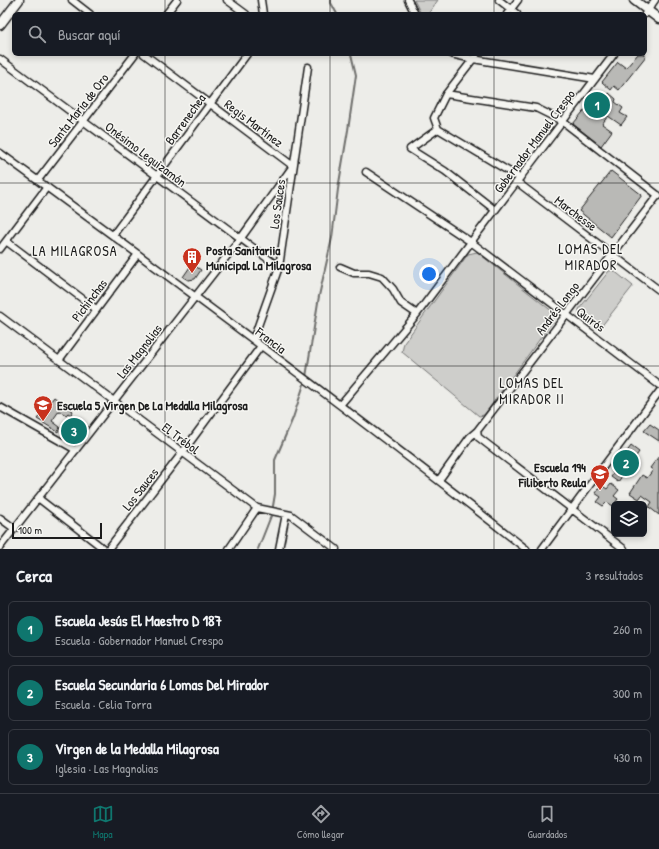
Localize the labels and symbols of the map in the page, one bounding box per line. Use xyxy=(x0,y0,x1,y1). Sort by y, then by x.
street label: Santa María de Oro xyxy=(43,69,113,151)
street label: Gobernador Manuel Crespo xyxy=(489,86,579,196)
street label: Barrenechea xyxy=(160,90,210,148)
pin: 1 xyxy=(584,90,610,120)
street label: Regis Martínez xyxy=(221,95,288,151)
street label: Onésimo Leguizamón xyxy=(102,117,191,191)
street label: Los Sauces xyxy=(265,178,289,230)
street label: Marchesse xyxy=(551,191,601,235)
district label: LOMAS DEL MIRADOR xyxy=(559,239,623,274)
district label: LA MILAGROSA xyxy=(32,241,118,260)
place label: Posta Sanitariia Municipal La Milagrosa xyxy=(206,241,312,275)
building icon: Posta Sanitariia Municipal La Milagrosa xyxy=(181,246,203,274)
your location xyxy=(419,264,439,284)
street label: Pichinchas xyxy=(67,275,111,325)
street label: Andrés Longo xyxy=(531,278,583,338)
street label: Quirós xyxy=(573,302,609,336)
street label: Las Magnolias xyxy=(112,320,166,382)
street label: Francia xyxy=(251,322,290,357)
district label: LOMAS DEL MIRADOR II xyxy=(499,373,565,408)
school or university icon: Escuela 5 Virgen De La Medalla Milagrosa xyxy=(32,394,54,422)
place label: Escuela 5 Virgen De La Medalla Milagrosa xyxy=(57,396,249,415)
pin: 3 xyxy=(61,416,87,446)
street label: El Trébol xyxy=(159,418,204,458)
pin: 2 xyxy=(613,448,639,478)
place label: Escuela 194 Filiberto Reula xyxy=(518,458,587,491)
school or university icon: Escuela 194 Filiberto Reula xyxy=(589,463,611,491)
street label: Los Sauces xyxy=(118,464,162,514)
scale bar xyxy=(12,521,102,540)

